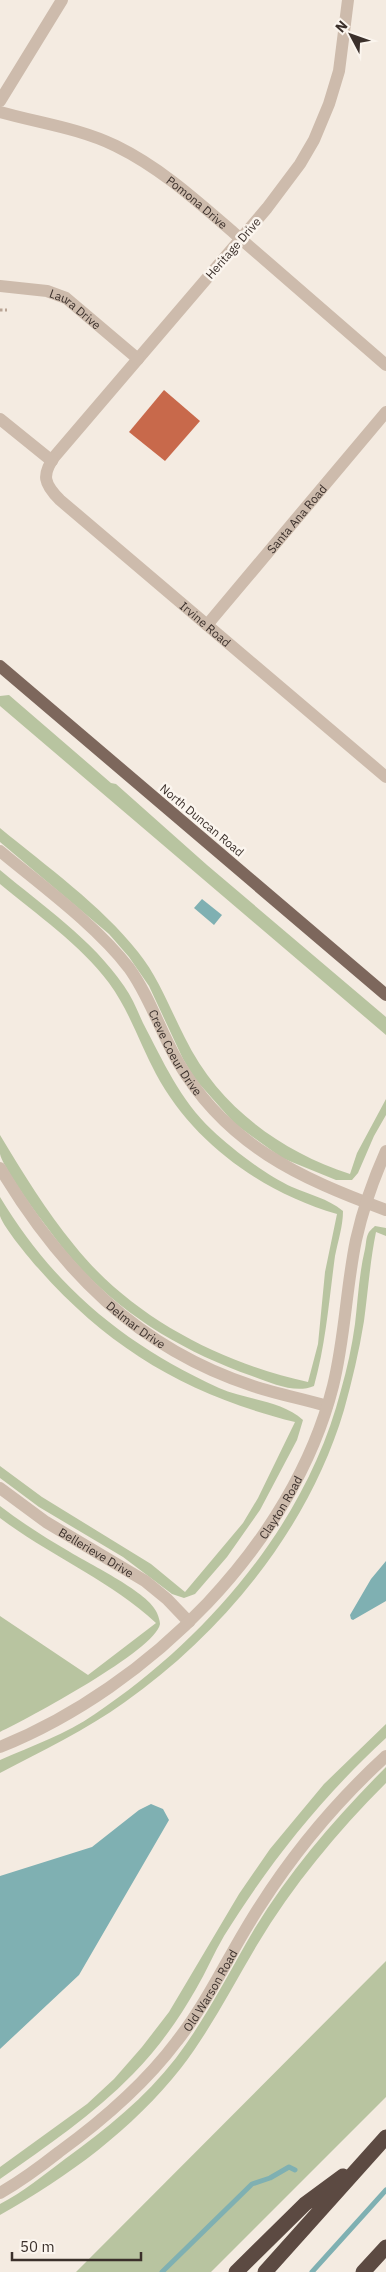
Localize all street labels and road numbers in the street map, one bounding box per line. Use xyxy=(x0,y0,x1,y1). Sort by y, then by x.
street label: Pomona Drive xyxy=(164,172,231,232)
street label: Heritage Drive xyxy=(202,214,264,282)
street label: Laura Drive xyxy=(48,285,105,332)
street label: Santa Ana Road xyxy=(263,481,330,556)
street label: Irvine Road xyxy=(177,598,234,650)
street label: North Duncan Road xyxy=(157,781,247,859)
street label: Creve Coeur Drive xyxy=(146,1007,206,1099)
street label: Delmar Drive xyxy=(103,1298,169,1352)
street label: Clayton Road xyxy=(255,1473,305,1542)
street label: Bellerieve Drive xyxy=(56,1524,137,1580)
street label: Old Warson Road xyxy=(179,1947,240,2034)

